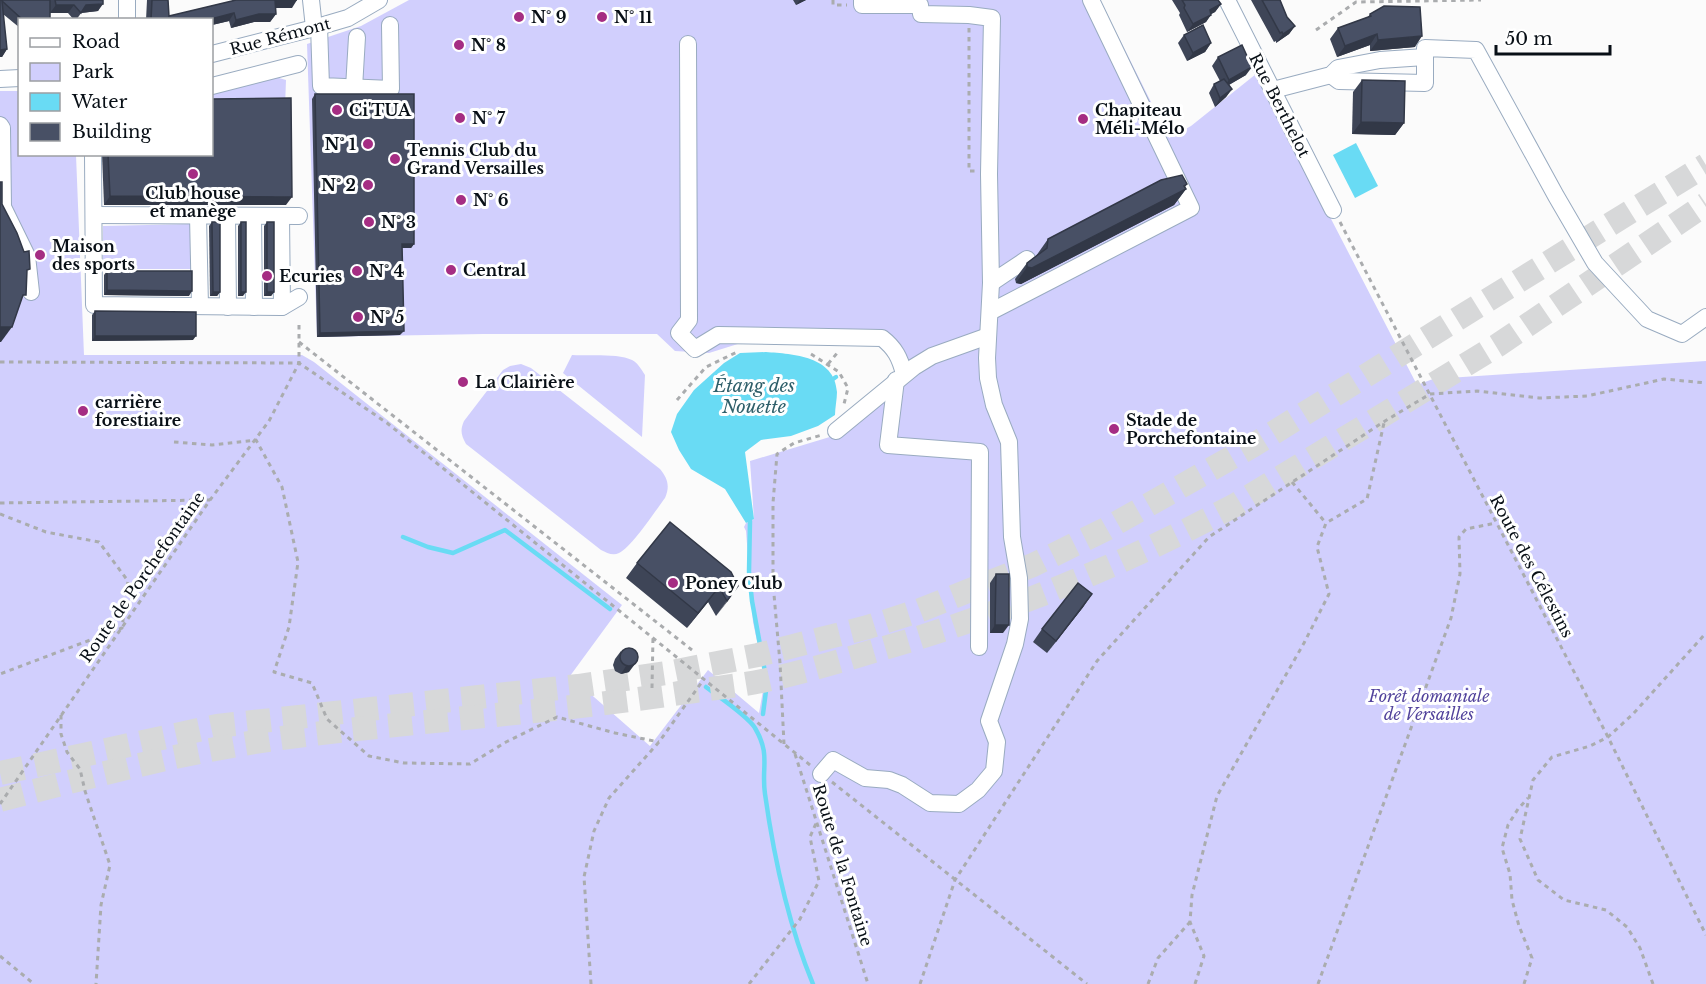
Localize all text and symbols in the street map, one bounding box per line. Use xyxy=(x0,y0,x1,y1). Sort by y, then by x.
place label: N° 9 xyxy=(531,7,567,27)
place label: N° 11 xyxy=(614,7,653,27)
marker: N° 9 xyxy=(512,10,526,24)
marker: N° 11 xyxy=(595,10,609,24)
street label: Rue Rémont xyxy=(227,13,333,59)
legend xyxy=(18,18,213,156)
scale bar xyxy=(1496,18,1610,56)
text: 50 m xyxy=(1505,28,1553,50)
text: Road xyxy=(72,31,120,53)
place label: N° 8 xyxy=(471,35,506,55)
marker: N° 8 xyxy=(452,38,466,52)
street label: Rue Berthelot xyxy=(1245,50,1315,160)
text: Park xyxy=(72,61,114,83)
text: Water xyxy=(71,91,128,113)
place label: Ci'TUA xyxy=(349,100,412,120)
place label: Chapiteau Méli-Mélo xyxy=(1095,100,1184,138)
marker: Ci'TUA xyxy=(330,103,344,117)
place label: N° 7 xyxy=(472,108,506,128)
marker: N° 7 xyxy=(453,111,467,125)
marker: Chapiteau Méli-Mélo xyxy=(1076,112,1090,126)
text: Building xyxy=(72,121,151,143)
place label: N° 1 xyxy=(324,134,356,154)
marker: N° 1 xyxy=(361,137,375,151)
place label: Tennis Club du Grand Versailles xyxy=(407,140,544,178)
marker: Tennis Club du Grand Versailles xyxy=(388,152,402,166)
marker: Club house et manège xyxy=(186,167,200,181)
place label: N° 2 xyxy=(321,175,356,195)
marker: N° 2 xyxy=(361,178,375,192)
place label: Club house et manège xyxy=(145,183,241,221)
place label: N° 6 xyxy=(473,190,509,210)
marker: N° 6 xyxy=(454,193,468,207)
place label: N° 3 xyxy=(381,212,416,232)
marker: N° 3 xyxy=(362,215,376,229)
place label: Maison des sports xyxy=(52,236,135,274)
marker: Maison des sports xyxy=(33,248,47,262)
place label: Central xyxy=(463,260,526,280)
place label: N° 4 xyxy=(369,261,404,281)
marker: Central xyxy=(444,263,458,277)
marker: N° 4 xyxy=(350,264,364,278)
place label: Ecuries xyxy=(279,266,342,286)
marker: Ecuries xyxy=(260,269,274,283)
place label: N° 5 xyxy=(370,307,404,327)
marker: N° 5 xyxy=(351,310,365,324)
place label: La Clairière xyxy=(475,372,575,392)
water label: Étang des Nouette xyxy=(712,374,795,418)
marker: La Clairière xyxy=(456,375,470,389)
place label: carrière forestiaire xyxy=(95,392,181,430)
marker: carrière forestiaire xyxy=(76,404,90,418)
place label: Stade de Porchefontaine xyxy=(1126,410,1256,448)
marker: Stade de Porchefontaine xyxy=(1107,422,1121,436)
street label: Route de Porchefontaine xyxy=(75,488,209,666)
street label: Route des Célestins xyxy=(1486,491,1578,641)
place label: Poney Club xyxy=(685,573,783,593)
marker: Poney Club xyxy=(666,576,680,590)
park label: Forêt domaniale de Versailles xyxy=(1368,686,1490,724)
street label: Route de la Fontaine xyxy=(809,781,877,949)

